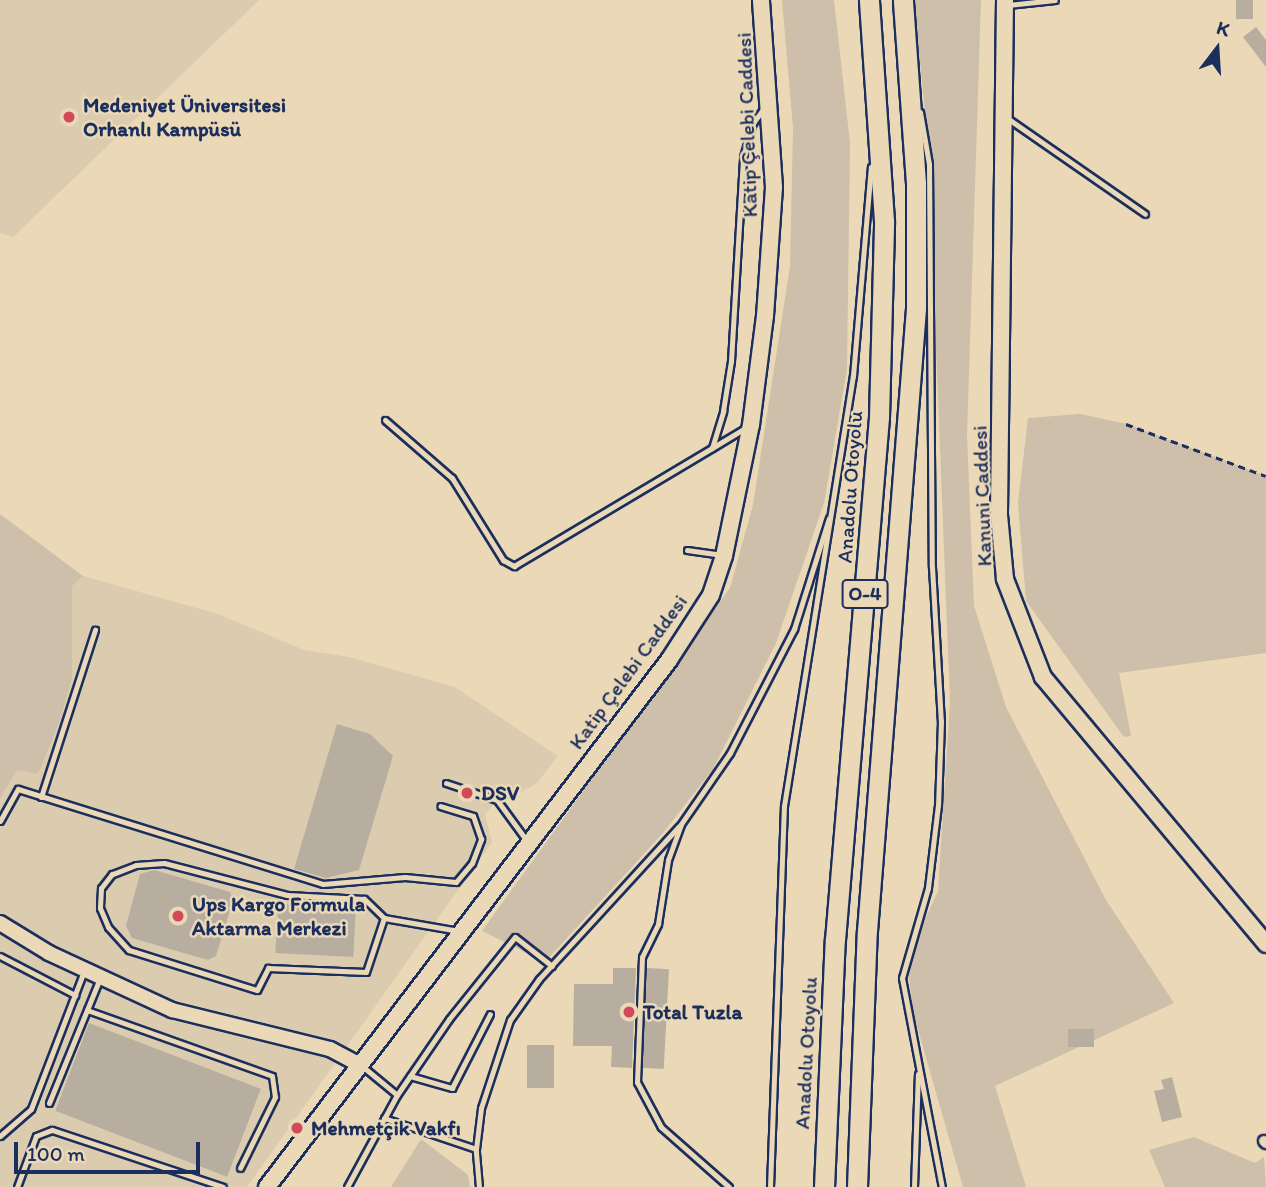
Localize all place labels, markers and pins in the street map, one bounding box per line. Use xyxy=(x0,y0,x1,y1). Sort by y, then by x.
place label: Medeniyet Üniversitesi Orhanlı Kampüsü xyxy=(83,92,287,142)
marker: Medeniyet Üniversitesi Orhanlı Kampüsü xyxy=(61,109,77,125)
place label: DSV xyxy=(481,780,519,806)
marker: DSV xyxy=(459,785,475,801)
place label: Ups Kargo Formula Aktarma Merkezi xyxy=(192,891,364,941)
marker: Ups Kargo Formula Aktarma Merkezi xyxy=(170,908,186,924)
place label: Total Tuzla xyxy=(643,999,740,1025)
marker: Total Tuzla xyxy=(621,1004,637,1020)
place label: Mehmetçik Vakfı xyxy=(311,1115,461,1141)
marker: Mehmetçik Vakfı xyxy=(289,1120,305,1136)

